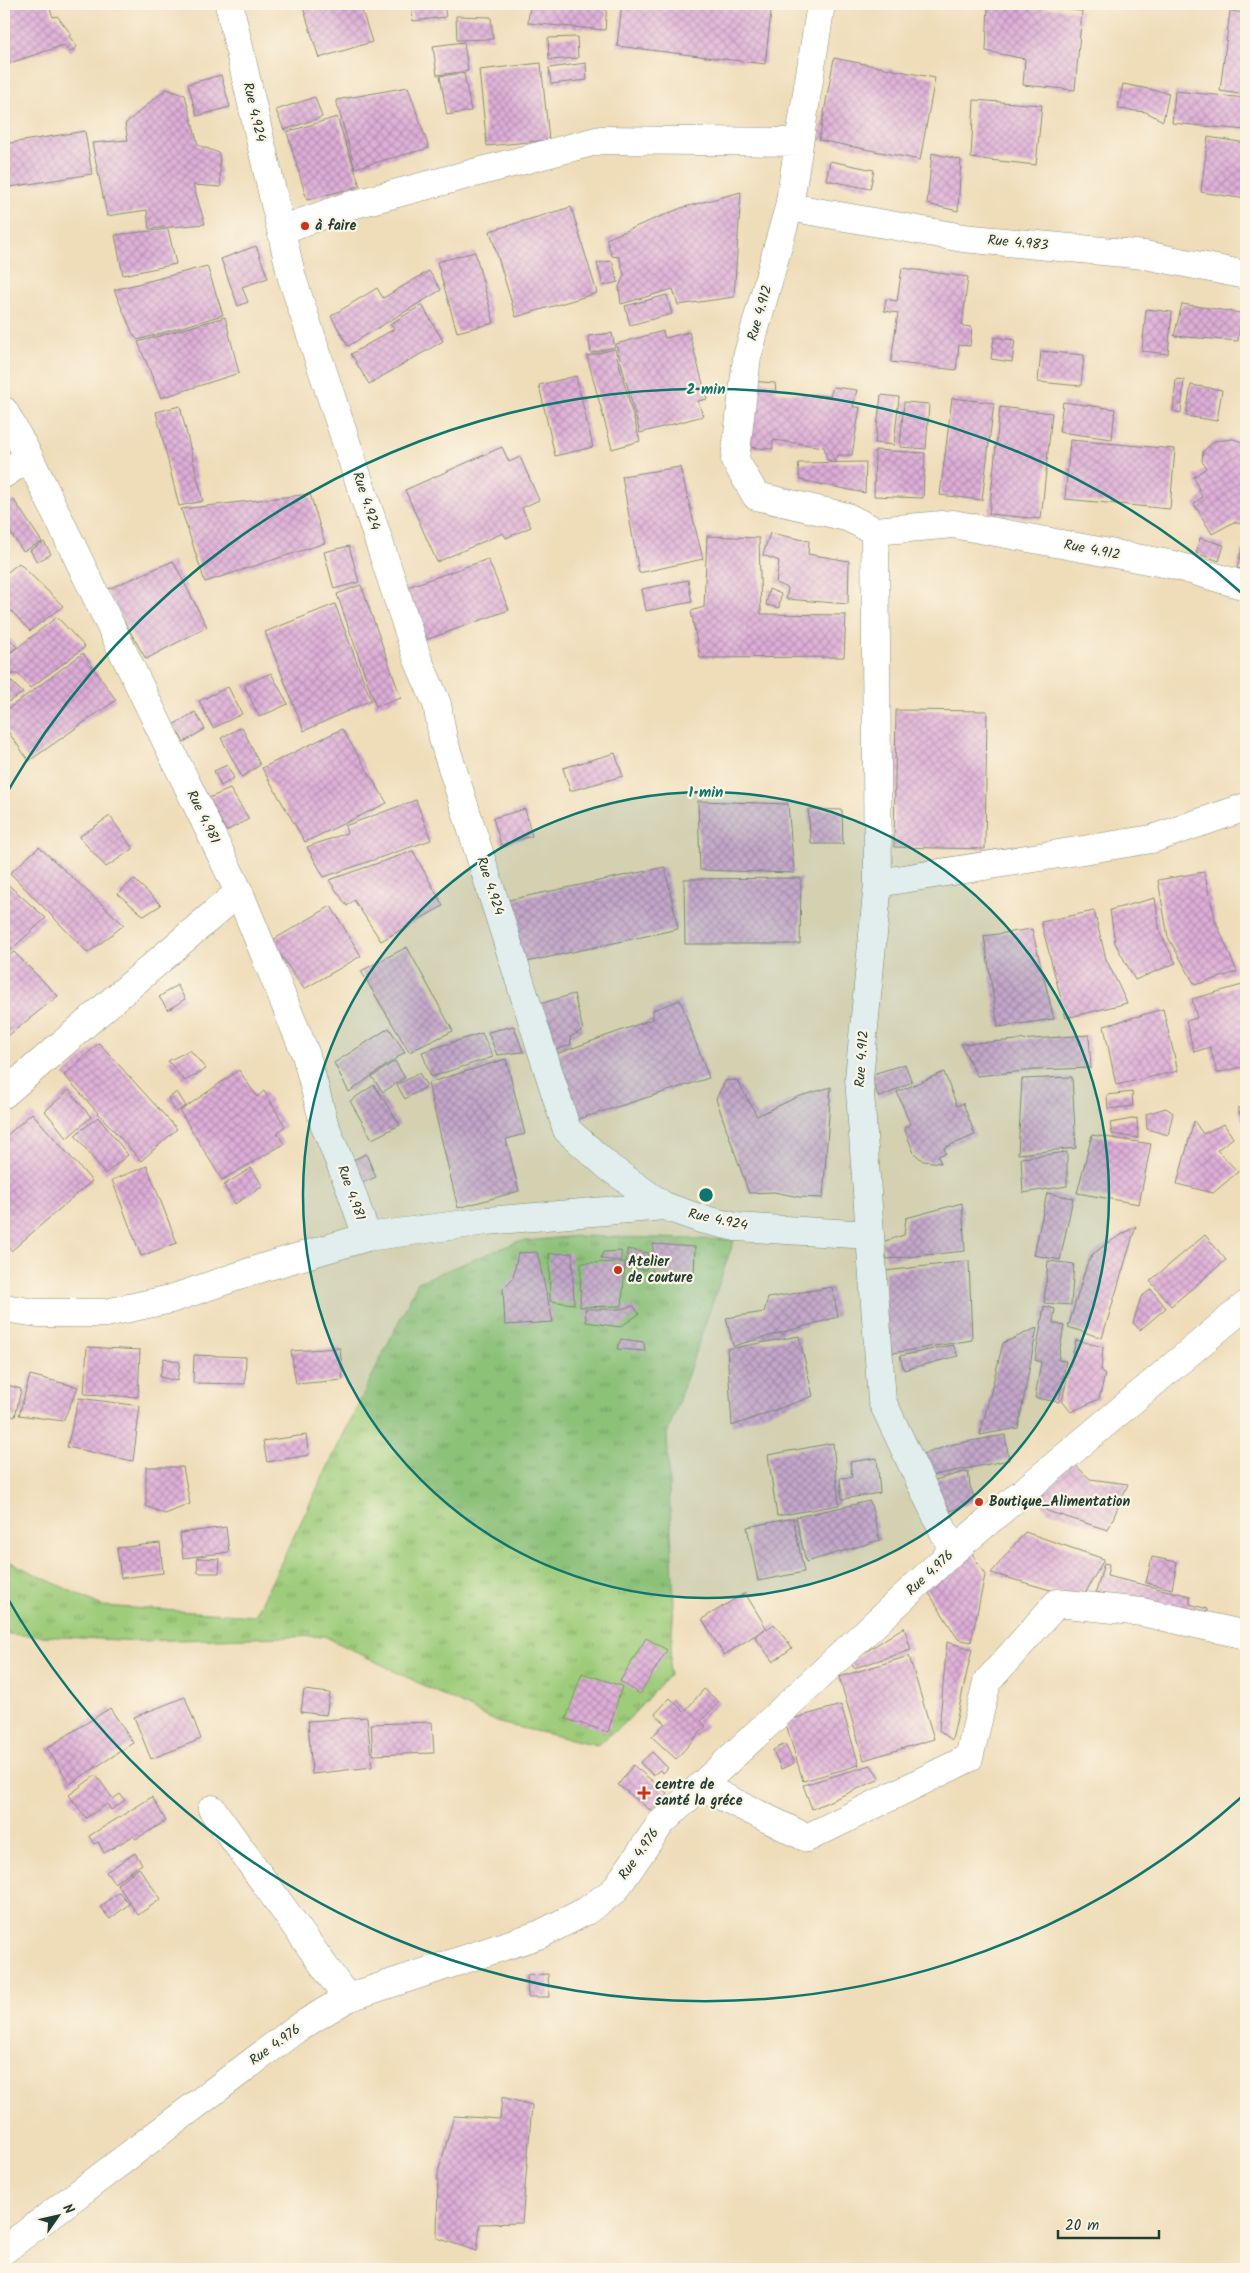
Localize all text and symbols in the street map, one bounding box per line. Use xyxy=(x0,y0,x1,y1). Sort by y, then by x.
street label: Rue 4.924 xyxy=(236,80,272,144)
place label: à faire xyxy=(315,215,357,237)
marker: à faire xyxy=(299,220,311,232)
street label: Rue 4.983 xyxy=(987,229,1049,257)
street label: Rue 4.912 xyxy=(742,282,778,344)
text: 2 min xyxy=(686,378,726,402)
street label: Rue 4.924 xyxy=(346,469,386,533)
street label: Rue 4.912 xyxy=(1062,534,1122,566)
text: 1 min xyxy=(689,781,723,805)
street label: Rue 4.981 xyxy=(181,786,225,848)
street label: Rue 4.924 xyxy=(470,854,510,918)
street label: Rue 4.912 xyxy=(849,1030,875,1088)
street label: Rue 4.981 xyxy=(331,1162,371,1224)
centre of rings xyxy=(697,1186,715,1204)
street label: Rue 4.924 xyxy=(686,1203,750,1237)
place label: Atelier de couture xyxy=(628,1251,693,1289)
marker: Atelier de couture xyxy=(612,1264,624,1276)
place label: Boutique_Alimentation xyxy=(989,1491,1130,1513)
marker: Boutique_Alimentation xyxy=(973,1496,985,1508)
street label: Rue 4.976 xyxy=(901,1545,959,1601)
place label: centre de santé la gréce xyxy=(655,1774,743,1812)
marker: centre de santé la gréce xyxy=(637,1786,651,1800)
street label: Rue 4.976 xyxy=(613,1824,665,1884)
street label: Rue 4.976 xyxy=(245,2019,305,2071)
north arrow xyxy=(32,2190,82,2240)
text: N xyxy=(56,2199,80,2219)
scale bar xyxy=(1058,2208,1159,2240)
text: 20 m xyxy=(1065,2214,1099,2238)

